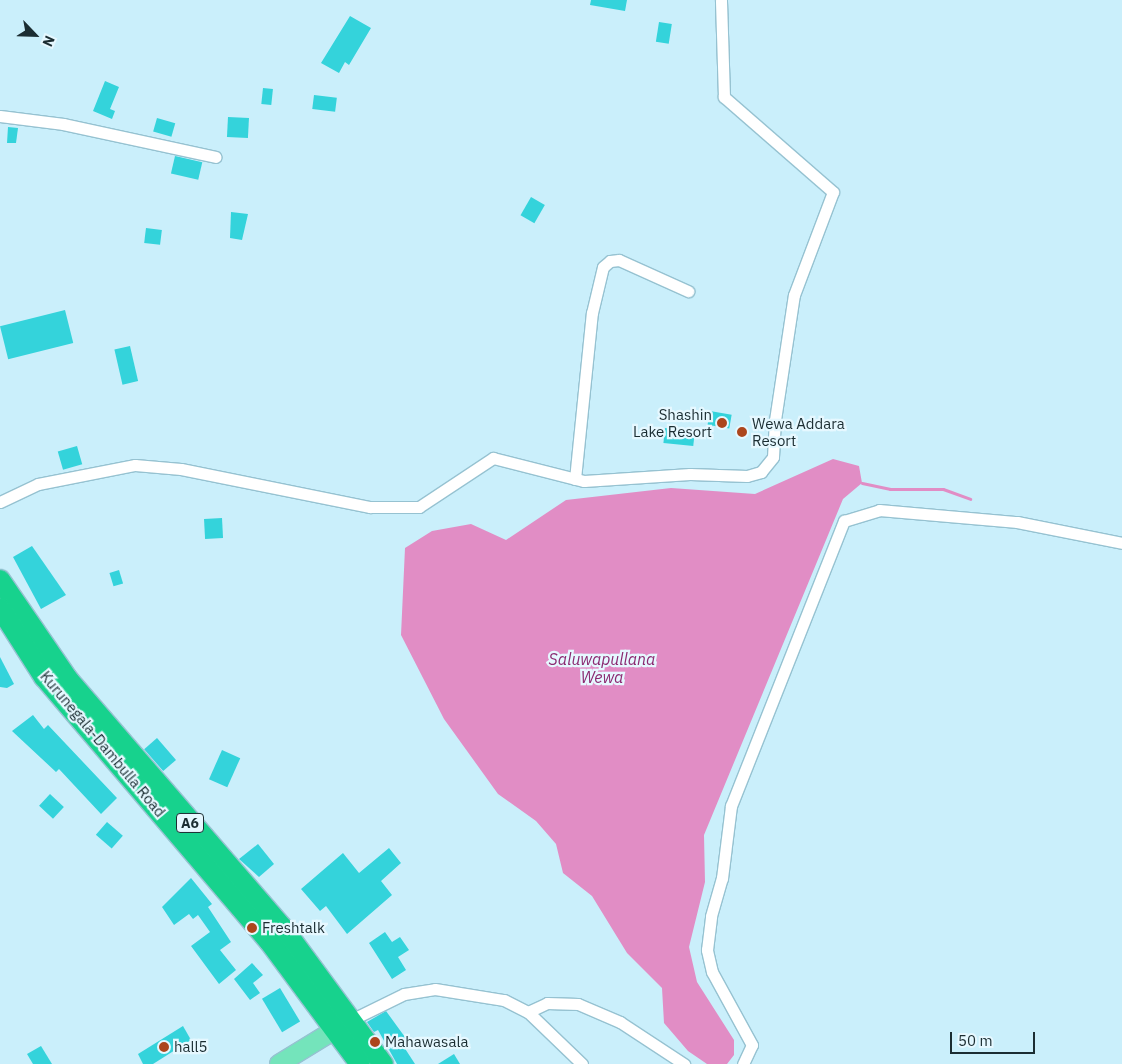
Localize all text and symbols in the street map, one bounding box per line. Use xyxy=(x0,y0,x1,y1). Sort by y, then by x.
north arrow xyxy=(10,10,60,60)
text: N xyxy=(38,33,59,49)
place label: Shashin Lake Resort xyxy=(633,405,712,440)
place label: Wewa Addara Resort xyxy=(752,414,845,449)
marker: Shashin Lake Resort xyxy=(716,417,728,429)
marker: Wewa Addara Resort xyxy=(736,426,748,438)
water label: Saluwapullana Wewa xyxy=(549,649,655,687)
street label: Kurunegala-Dambulla Road xyxy=(37,667,169,821)
road number: A6 xyxy=(175,811,205,834)
place label: Freshtalk xyxy=(262,919,325,937)
marker: Freshtalk xyxy=(246,922,258,934)
scale bar xyxy=(952,1022,1037,1054)
text: 50 m xyxy=(958,1031,993,1050)
place label: Mahawasala xyxy=(385,1033,468,1051)
marker: Mahawasala xyxy=(369,1036,381,1048)
place label: hall5 xyxy=(174,1038,208,1056)
marker: hall5 xyxy=(158,1041,170,1053)

